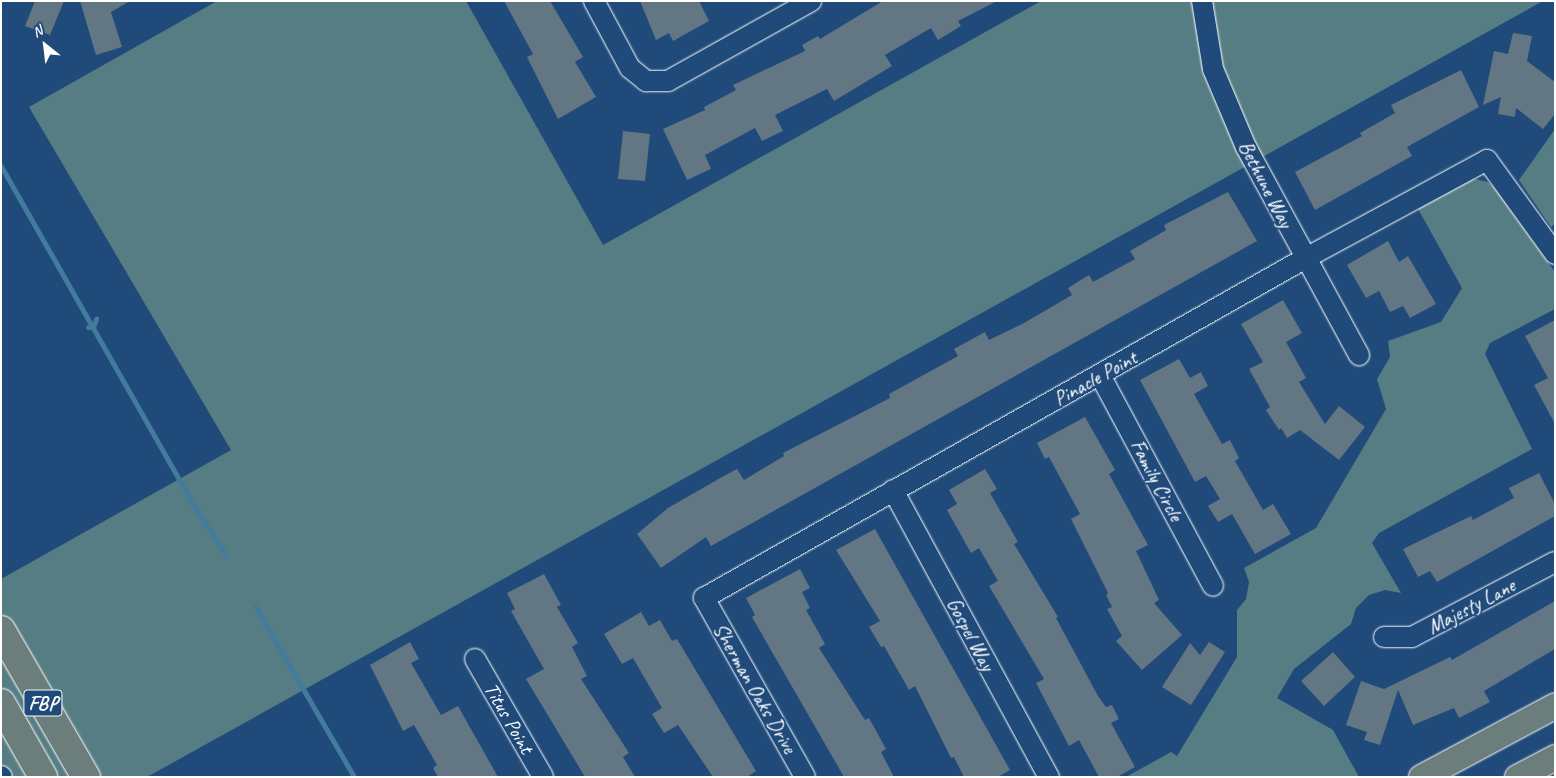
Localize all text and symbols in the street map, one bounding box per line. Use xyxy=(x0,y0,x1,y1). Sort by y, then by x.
north arrow xyxy=(20,20,70,70)
text: N xyxy=(30,22,45,41)
street label: Bethune Way xyxy=(1233,136,1299,232)
street label: Pinacle Point xyxy=(1049,345,1141,411)
street label: Family Circle xyxy=(1125,435,1189,525)
street label: Majesty Lane xyxy=(1423,572,1519,640)
street label: Gospel Way xyxy=(941,593,1001,675)
street label: Sherman Oaks Drive xyxy=(707,618,803,758)
street label: Titus Point xyxy=(479,678,539,758)
road number: FBP xyxy=(23,686,63,720)

